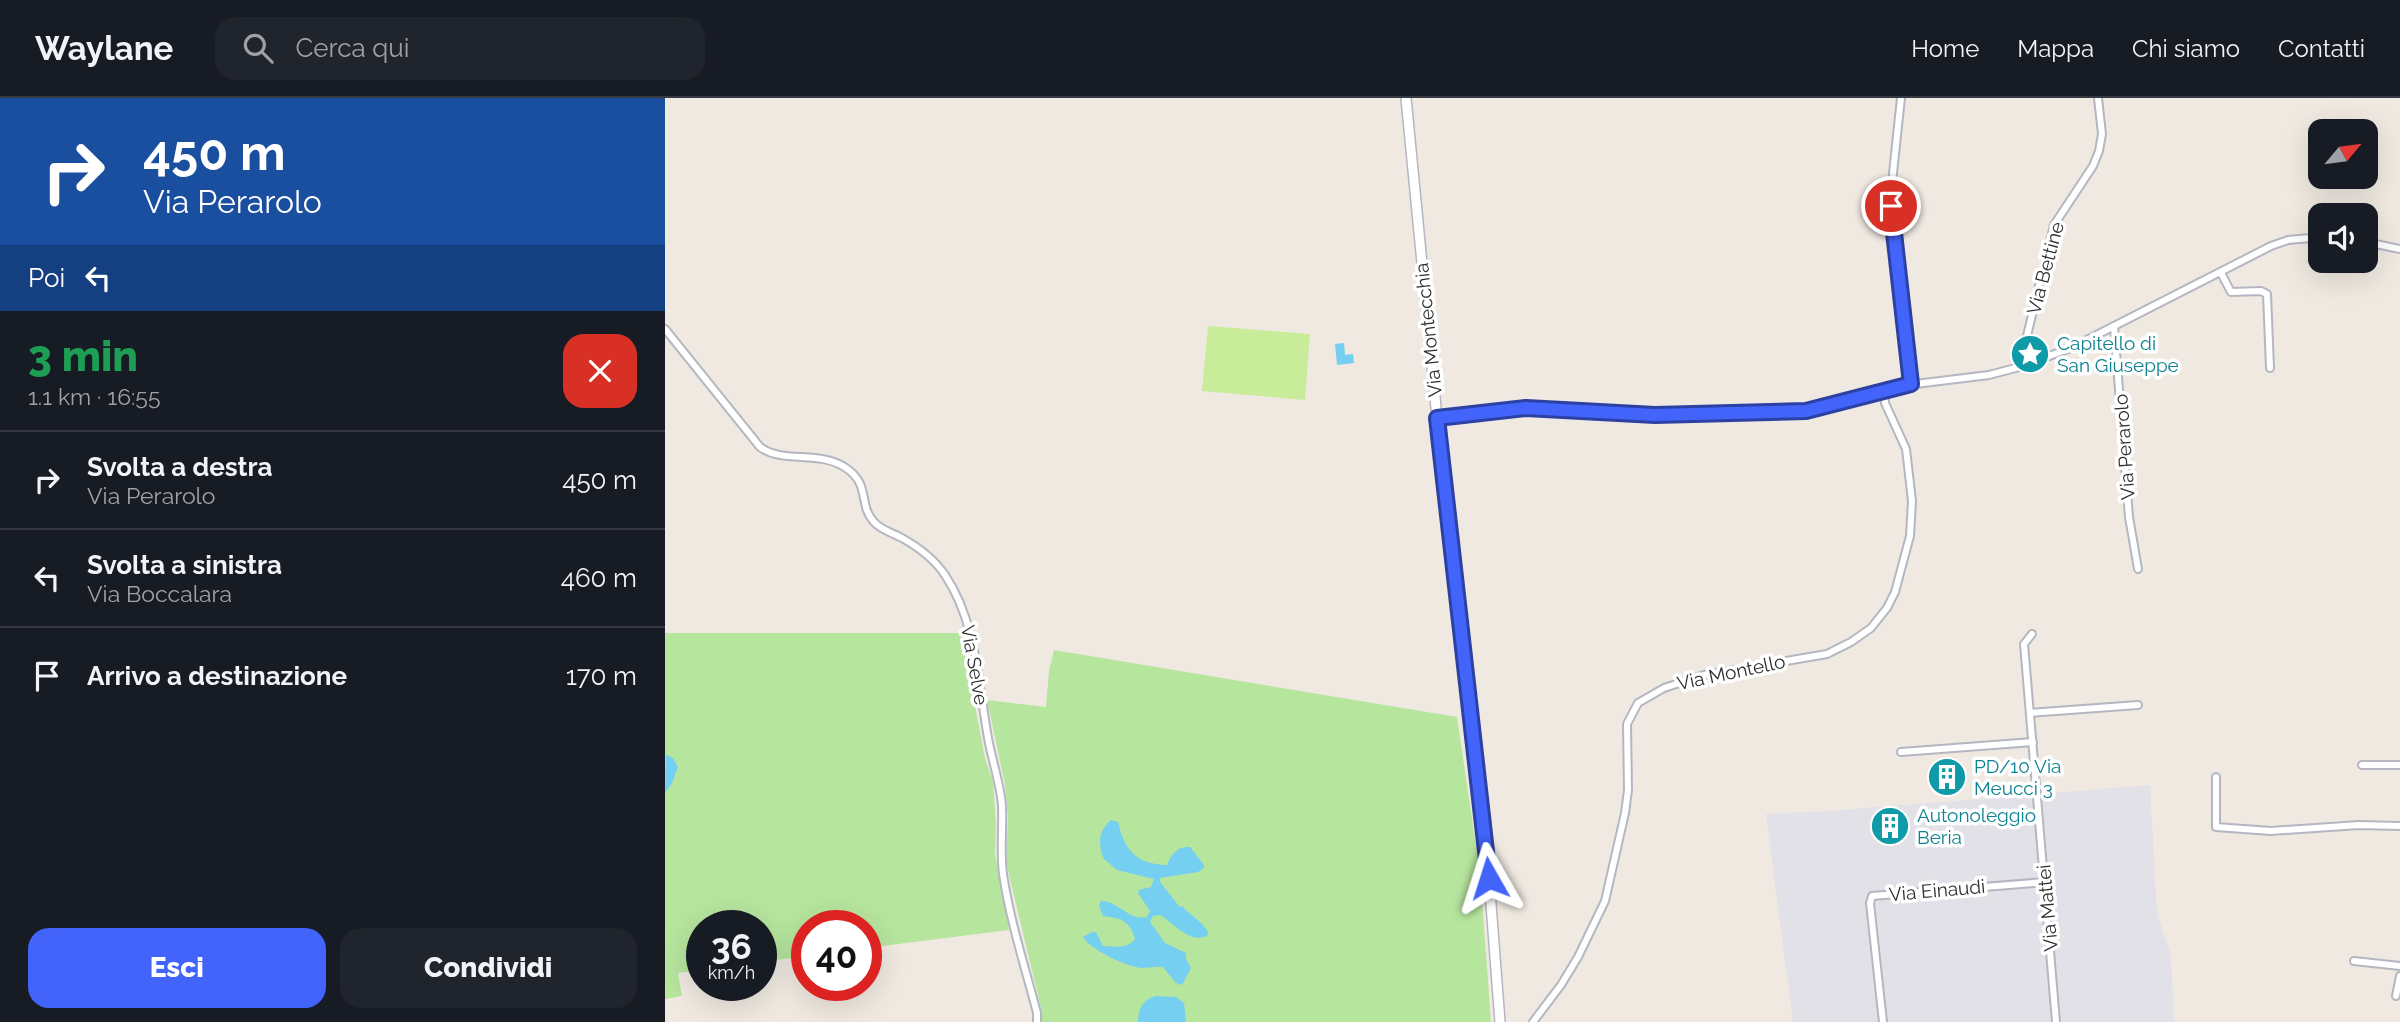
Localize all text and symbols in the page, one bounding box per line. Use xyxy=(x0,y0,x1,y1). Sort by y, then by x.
search box xyxy=(215,17,705,80)
text: Waylane xyxy=(35,29,173,68)
icon: search xyxy=(239,29,277,67)
text: Cerca qui xyxy=(295,33,409,63)
text: Home xyxy=(1911,34,1979,63)
text: Mappa xyxy=(2017,34,2094,63)
text: Chi siamo xyxy=(2132,34,2240,63)
text: Contatti xyxy=(2278,34,2365,63)
north arrow xyxy=(2308,119,2378,189)
map controls xyxy=(2308,119,2378,273)
text: 450 m xyxy=(143,124,286,181)
icon: right xyxy=(28,126,119,217)
pin xyxy=(1861,176,1921,236)
text: Via Perarolo xyxy=(143,183,322,220)
icon: arrive xyxy=(1872,187,1910,225)
button: sound xyxy=(2308,203,2378,273)
street label: Via Bettine xyxy=(2022,219,2068,317)
icon: left xyxy=(79,259,117,297)
street label: Via Montecchia xyxy=(1410,262,1446,398)
text: Poi xyxy=(28,263,65,293)
text: 3 min xyxy=(28,332,138,381)
place label: Capitello di San Giuseppe xyxy=(2057,332,2179,376)
place icon: Capitello di San Giuseppe xyxy=(2009,333,2051,375)
button: close xyxy=(563,334,637,408)
text: 1.1 km · 16:55 xyxy=(28,383,160,410)
street label: Via Perarolo xyxy=(2109,393,2139,501)
text: Svolta a destra xyxy=(87,452,273,482)
icon: right xyxy=(28,461,66,499)
text: 450 m xyxy=(562,465,637,495)
text: Via Perarolo xyxy=(87,482,216,509)
text: Svolta a sinistra xyxy=(87,550,282,580)
icon: left xyxy=(28,559,66,597)
text: 460 m xyxy=(561,563,637,593)
text: Via Boccalara xyxy=(87,580,232,607)
street label: Via Selve xyxy=(957,623,993,707)
street label: Via Montello xyxy=(1675,650,1787,694)
icon: arrive xyxy=(28,657,66,695)
text: Arrivo a destinazione xyxy=(87,661,347,691)
text: 170 m xyxy=(566,661,637,691)
place label: PD/10 Via Meucci 3 xyxy=(1974,755,2061,799)
building icon: PD/10 Via Meucci 3 xyxy=(1926,756,1968,798)
place label: Autonoleggio Beria xyxy=(1917,804,2036,848)
building icon: Autonoleggio Beria xyxy=(1869,805,1911,847)
position arrow xyxy=(1452,841,1526,915)
street label: Via Mattei xyxy=(2032,864,2062,952)
street label: Via Einaudi xyxy=(1888,875,1986,905)
speed limit sign: 40 xyxy=(791,910,882,1001)
text: 36 xyxy=(711,926,752,967)
button: Esci xyxy=(28,928,326,1008)
button: Condividi xyxy=(340,928,637,1008)
text: km/h xyxy=(708,962,755,983)

